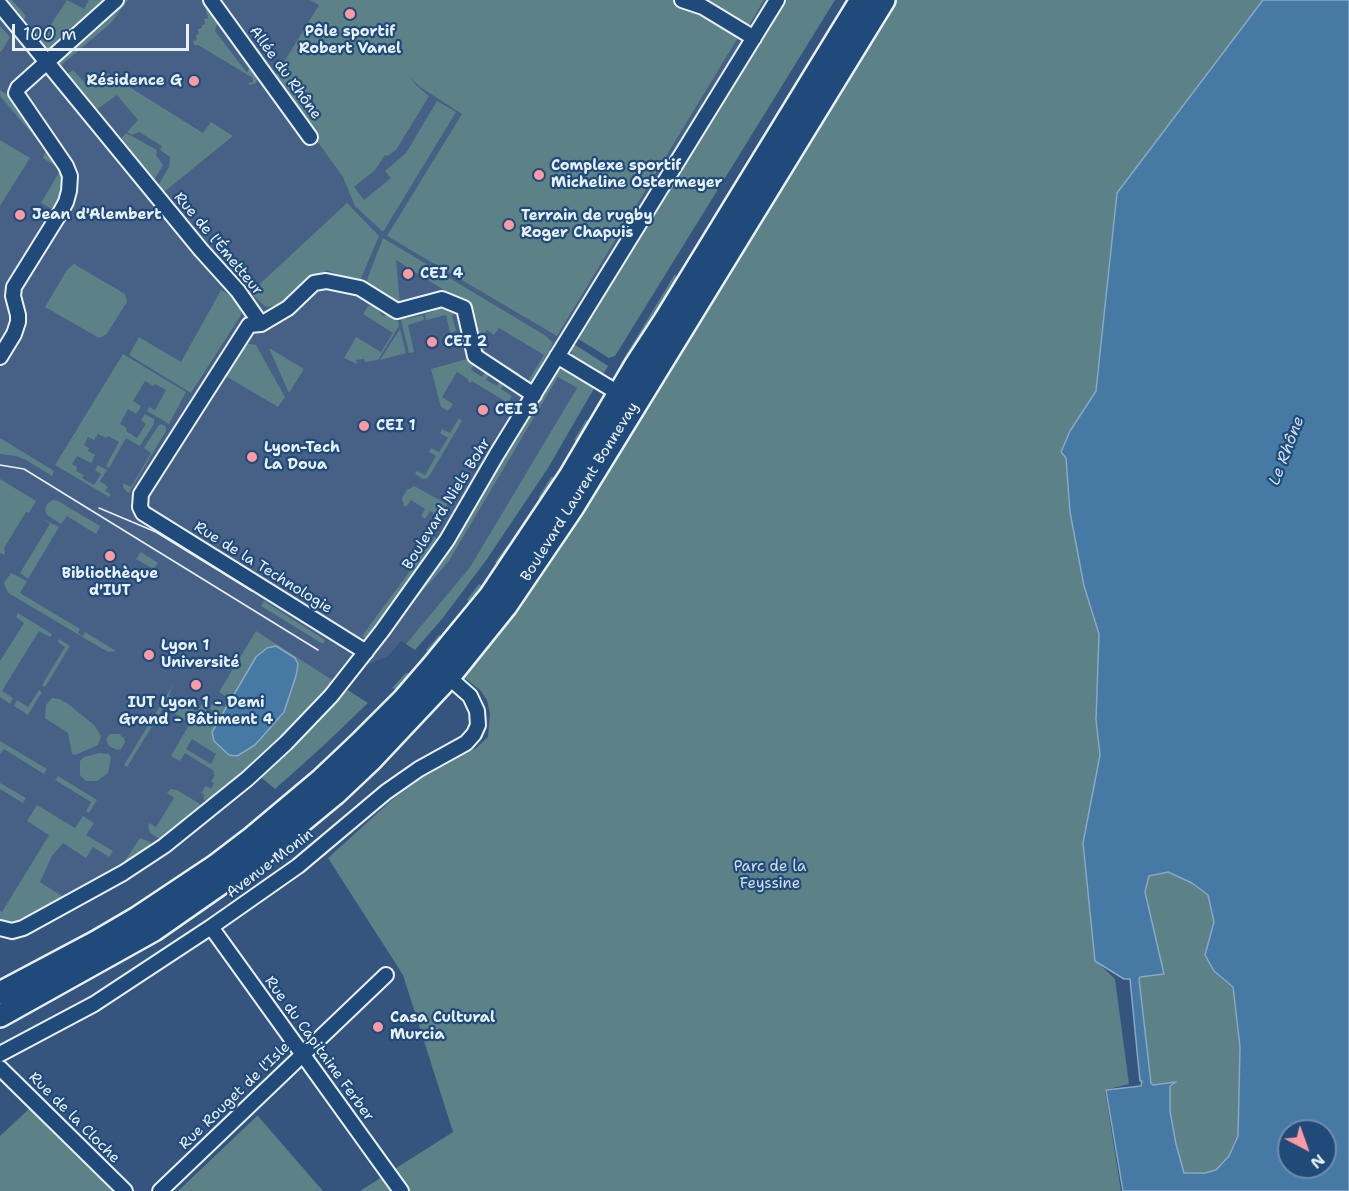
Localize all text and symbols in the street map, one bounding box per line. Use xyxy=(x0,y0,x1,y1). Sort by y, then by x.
marker: Pôle sportif Robert Vanel xyxy=(343,7,357,21)
scale bar xyxy=(15,12,192,50)
text: 100 m xyxy=(23,22,77,46)
street label: Allée du Rhône xyxy=(245,23,325,123)
place label: Pôle sportif Robert Vanel xyxy=(299,23,401,58)
place label: Résidence G xyxy=(87,72,182,90)
marker: Résidence G xyxy=(187,74,201,88)
place label: Complexe sportif Micheline Ostermeyer xyxy=(551,157,723,192)
marker: Complexe sportif Micheline Ostermeyer xyxy=(532,168,546,182)
street label: Rue de l'Émetteur xyxy=(170,189,266,299)
place label: Jean d'Alembert xyxy=(32,206,162,224)
place label: Terrain de rugby Roger Chapuis xyxy=(521,207,653,242)
marker: Jean d'Alembert xyxy=(13,208,27,222)
marker: Terrain de rugby Roger Chapuis xyxy=(502,218,516,232)
place label: CEI 4 xyxy=(420,265,463,283)
marker: CEI 4 xyxy=(401,267,415,281)
place label: CEI 2 xyxy=(444,333,487,351)
marker: CEI 2 xyxy=(425,335,439,349)
street label: Boulevard Laurent Bonnevay xyxy=(517,399,643,585)
place label: CEI 3 xyxy=(495,401,538,419)
marker: CEI 3 xyxy=(476,403,490,417)
water label: Le Rhône xyxy=(1265,414,1309,488)
place label: CEI 1 xyxy=(376,417,416,435)
marker: CEI 1 xyxy=(357,419,371,433)
street label: Boulevard Niels Bohr xyxy=(399,435,495,573)
place label: Lyon-Tech La Doua xyxy=(264,439,340,474)
marker: Lyon-Tech La Doua xyxy=(245,450,259,464)
street label: Rue de la Technologie xyxy=(191,518,335,618)
marker: Bibliothèque d'IUT xyxy=(103,549,117,563)
place label: Bibliothèque d'IUT xyxy=(62,565,158,600)
place label: Lyon 1 Université xyxy=(161,637,239,672)
marker: Lyon 1 Université xyxy=(142,648,156,662)
marker: IUT Lyon 1 - Demi Grand - Bâtiment 4 xyxy=(189,678,203,692)
place label: IUT Lyon 1 - Demi Grand - Bâtiment 4 xyxy=(119,694,273,729)
street label: Avenue Monin xyxy=(223,826,317,902)
park label: Parc de la Feyssine xyxy=(734,858,806,893)
street label: Rue du Capitaine Ferber xyxy=(260,973,378,1125)
place label: Casa Cultural Murcia xyxy=(390,1009,495,1044)
marker: Casa Cultural Murcia xyxy=(371,1020,385,1034)
street label: Rue Rouget de l'Isle xyxy=(176,1038,294,1154)
street label: Rue de la Cloche xyxy=(25,1069,123,1167)
north arrow xyxy=(1277,1119,1337,1179)
text: N xyxy=(1306,1149,1330,1174)

